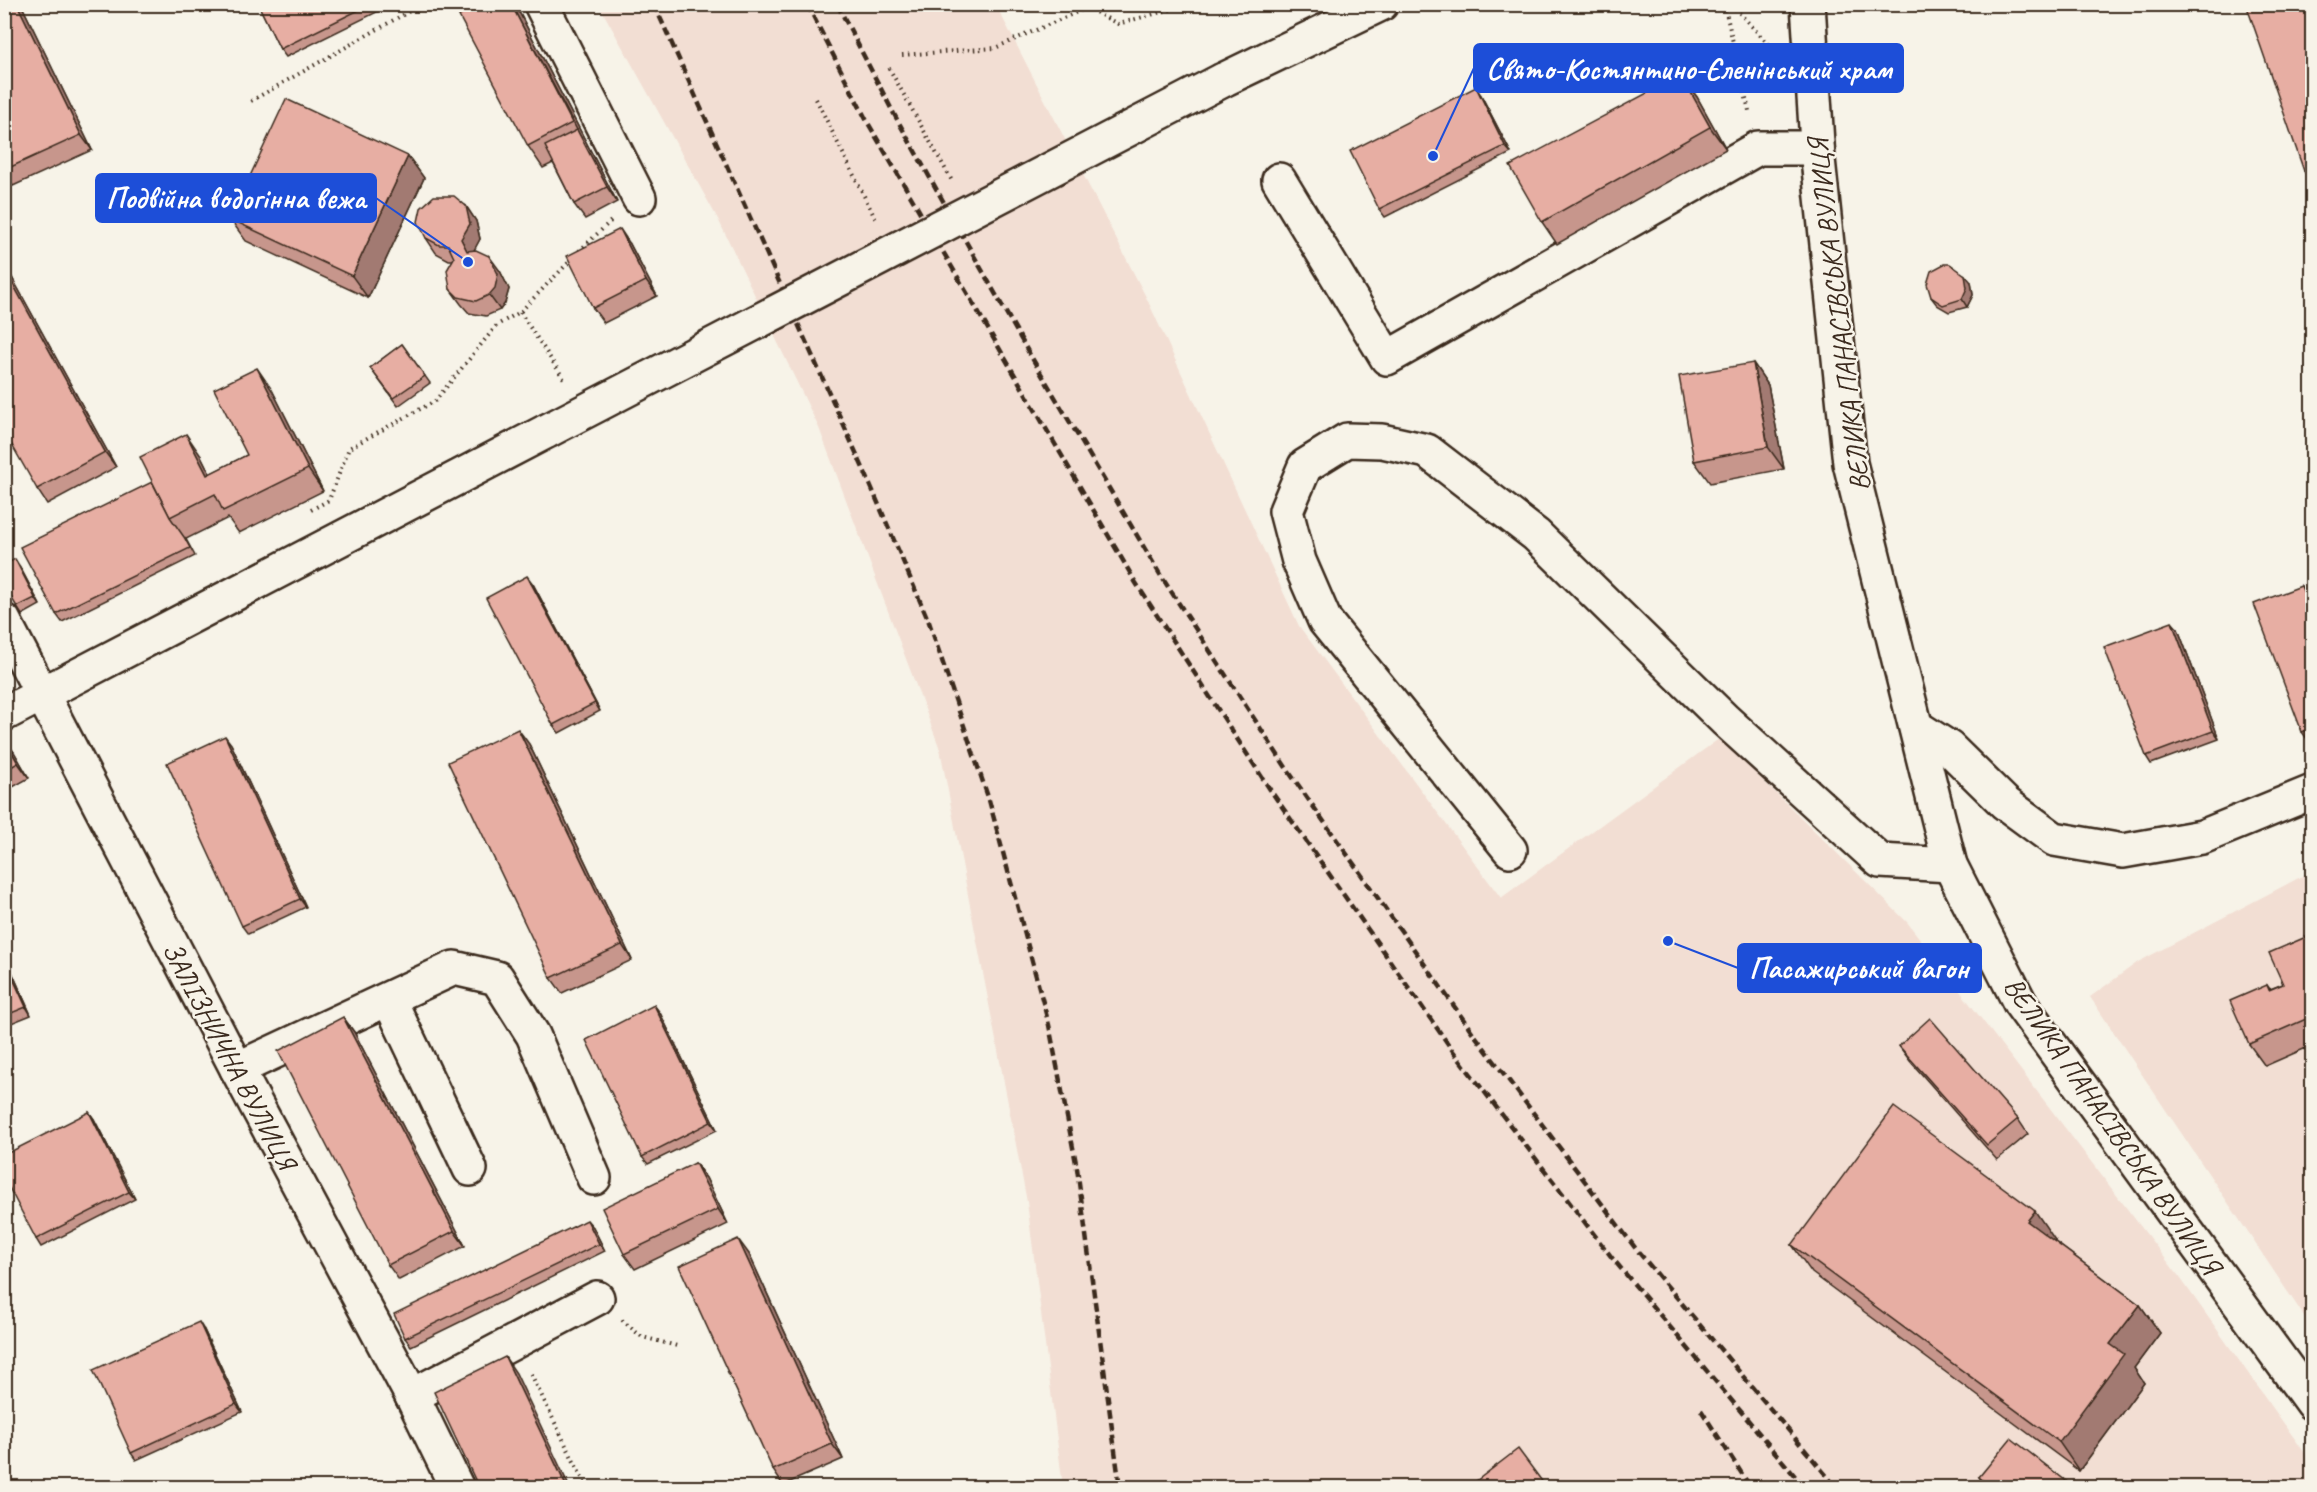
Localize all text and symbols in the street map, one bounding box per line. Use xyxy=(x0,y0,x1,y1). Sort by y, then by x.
callout: Свято-Костянтино-Єленінський храм xyxy=(1474,44,1903,92)
text: Свято-Костянтино-Єленінський храм xyxy=(1486,50,1894,88)
street label: ВЕЛИКА ПАНАСІВСЬКА ВУЛИЦЯ xyxy=(1799,132,1877,493)
callout: Подвійна водогінна вежа xyxy=(96,174,376,222)
text: Подвійна водогінна вежа xyxy=(106,179,368,217)
street label: ЗАЛІЗНИЧНА ВУЛИЦЯ xyxy=(155,936,306,1178)
callout: Пасажирський вагон xyxy=(1738,944,1981,992)
text: Пасажирський вагон xyxy=(1749,949,1971,987)
street label: ВЕЛИКА ПАНАСІВСЬКА ВУЛИЦЯ xyxy=(1997,970,2231,1284)

